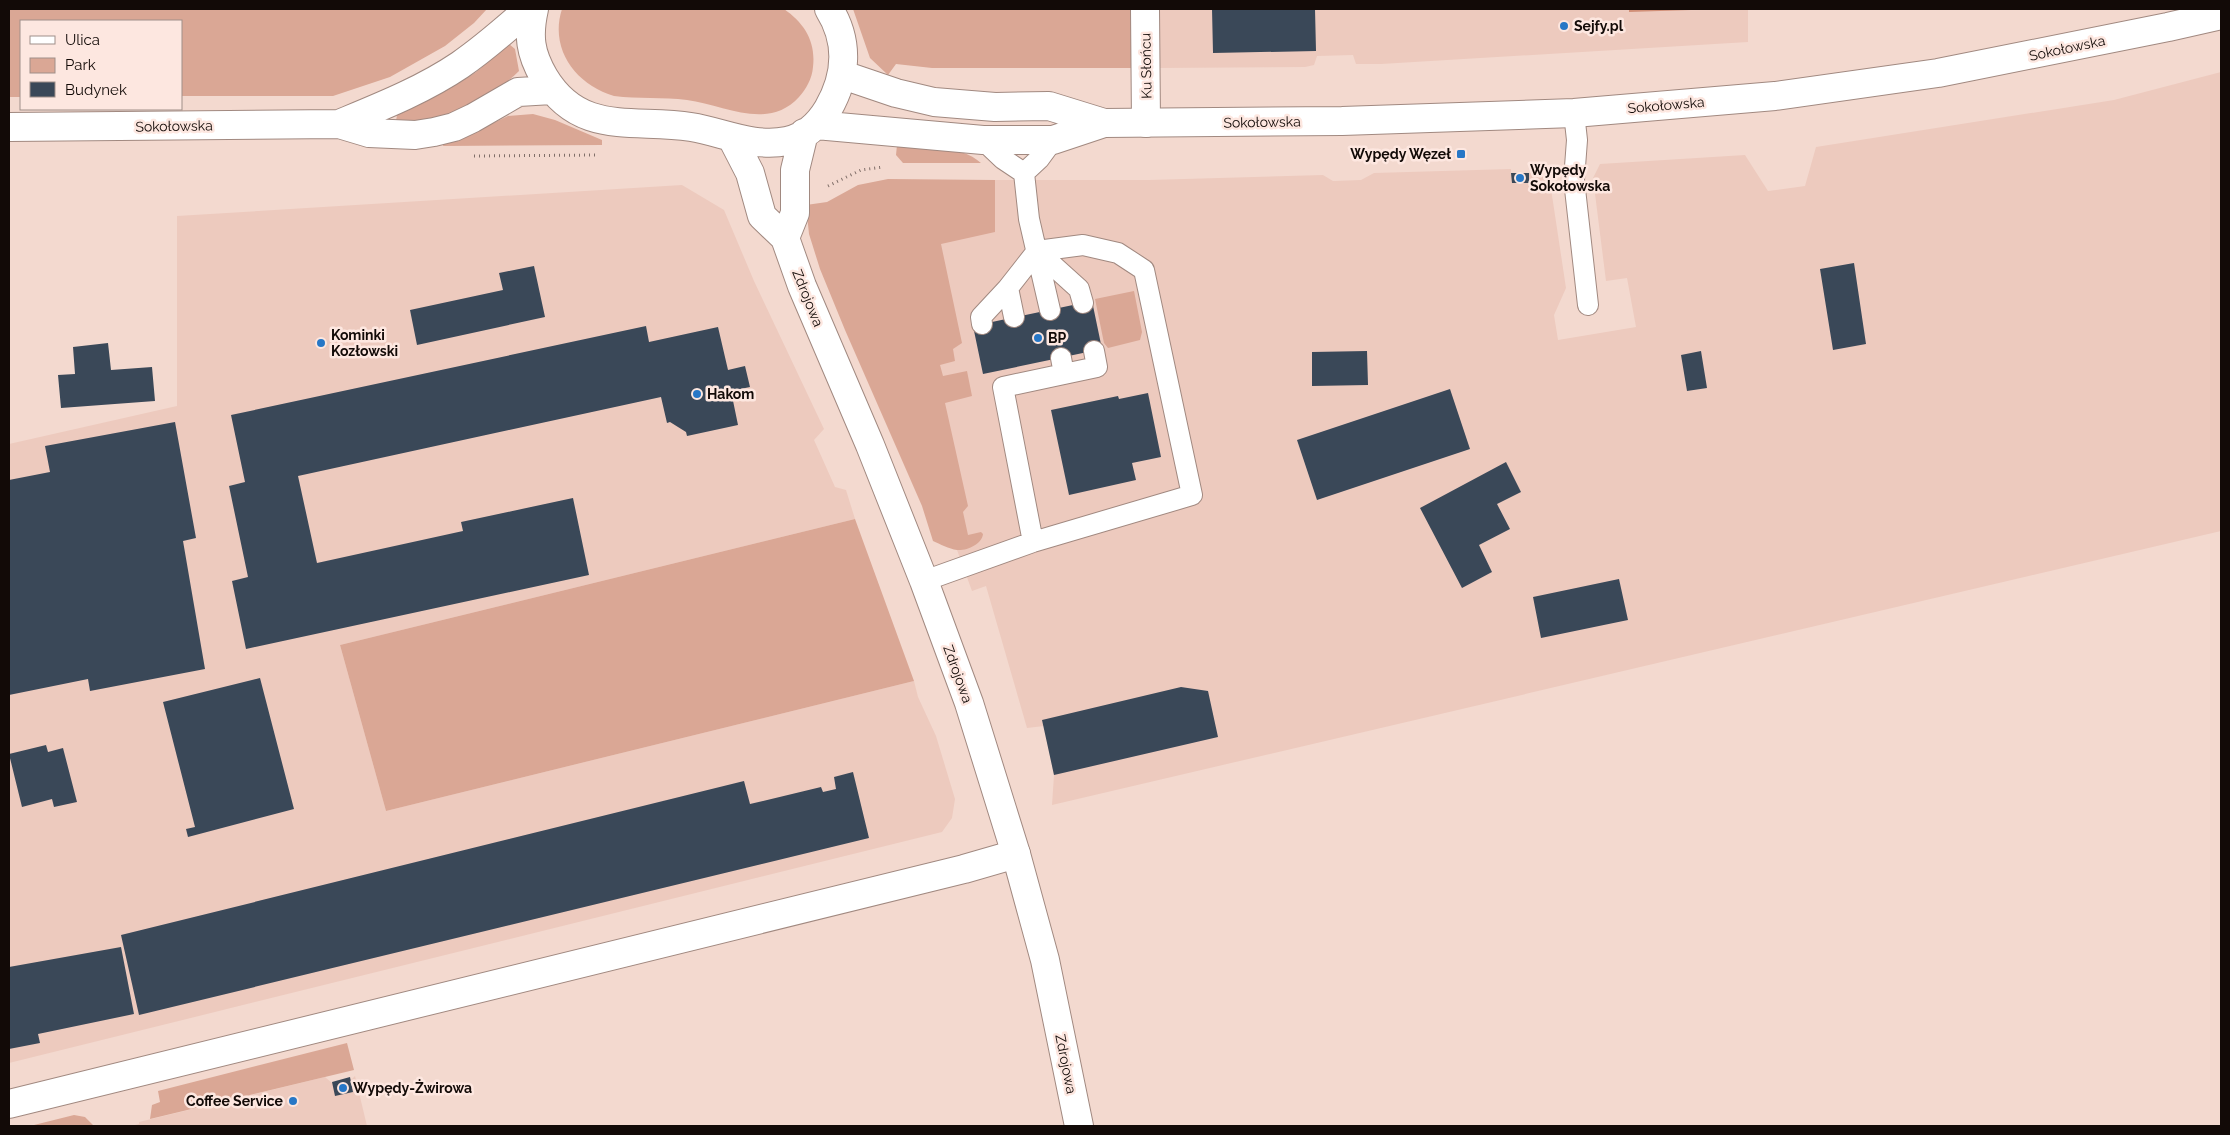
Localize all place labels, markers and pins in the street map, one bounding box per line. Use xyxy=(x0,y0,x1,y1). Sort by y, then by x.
place label: Sejfy.pl xyxy=(1574,18,1624,34)
marker: Sejfy.pl xyxy=(1558,20,1570,32)
place label: Wypędy Węzeł xyxy=(1350,146,1451,162)
marker: Wypędy Węzeł xyxy=(1455,148,1467,160)
place label: Wypędy Sokołowska xyxy=(1530,162,1610,194)
marker: Wypędy Sokołowska xyxy=(1514,172,1526,184)
place label: Kominki Kozłowski xyxy=(331,327,398,359)
place label: BP xyxy=(1048,330,1067,346)
marker: BP xyxy=(1032,332,1044,344)
marker: Kominki Kozłowski xyxy=(315,337,327,349)
place label: Hakom xyxy=(707,386,754,402)
marker: Hakom xyxy=(691,388,703,400)
place label: Wypędy-Żwirowa xyxy=(353,1079,472,1096)
marker: Wypędy-Żwirowa xyxy=(337,1082,349,1094)
place label: Coffee Service xyxy=(186,1093,284,1109)
marker: Coffee Service xyxy=(287,1095,299,1107)

